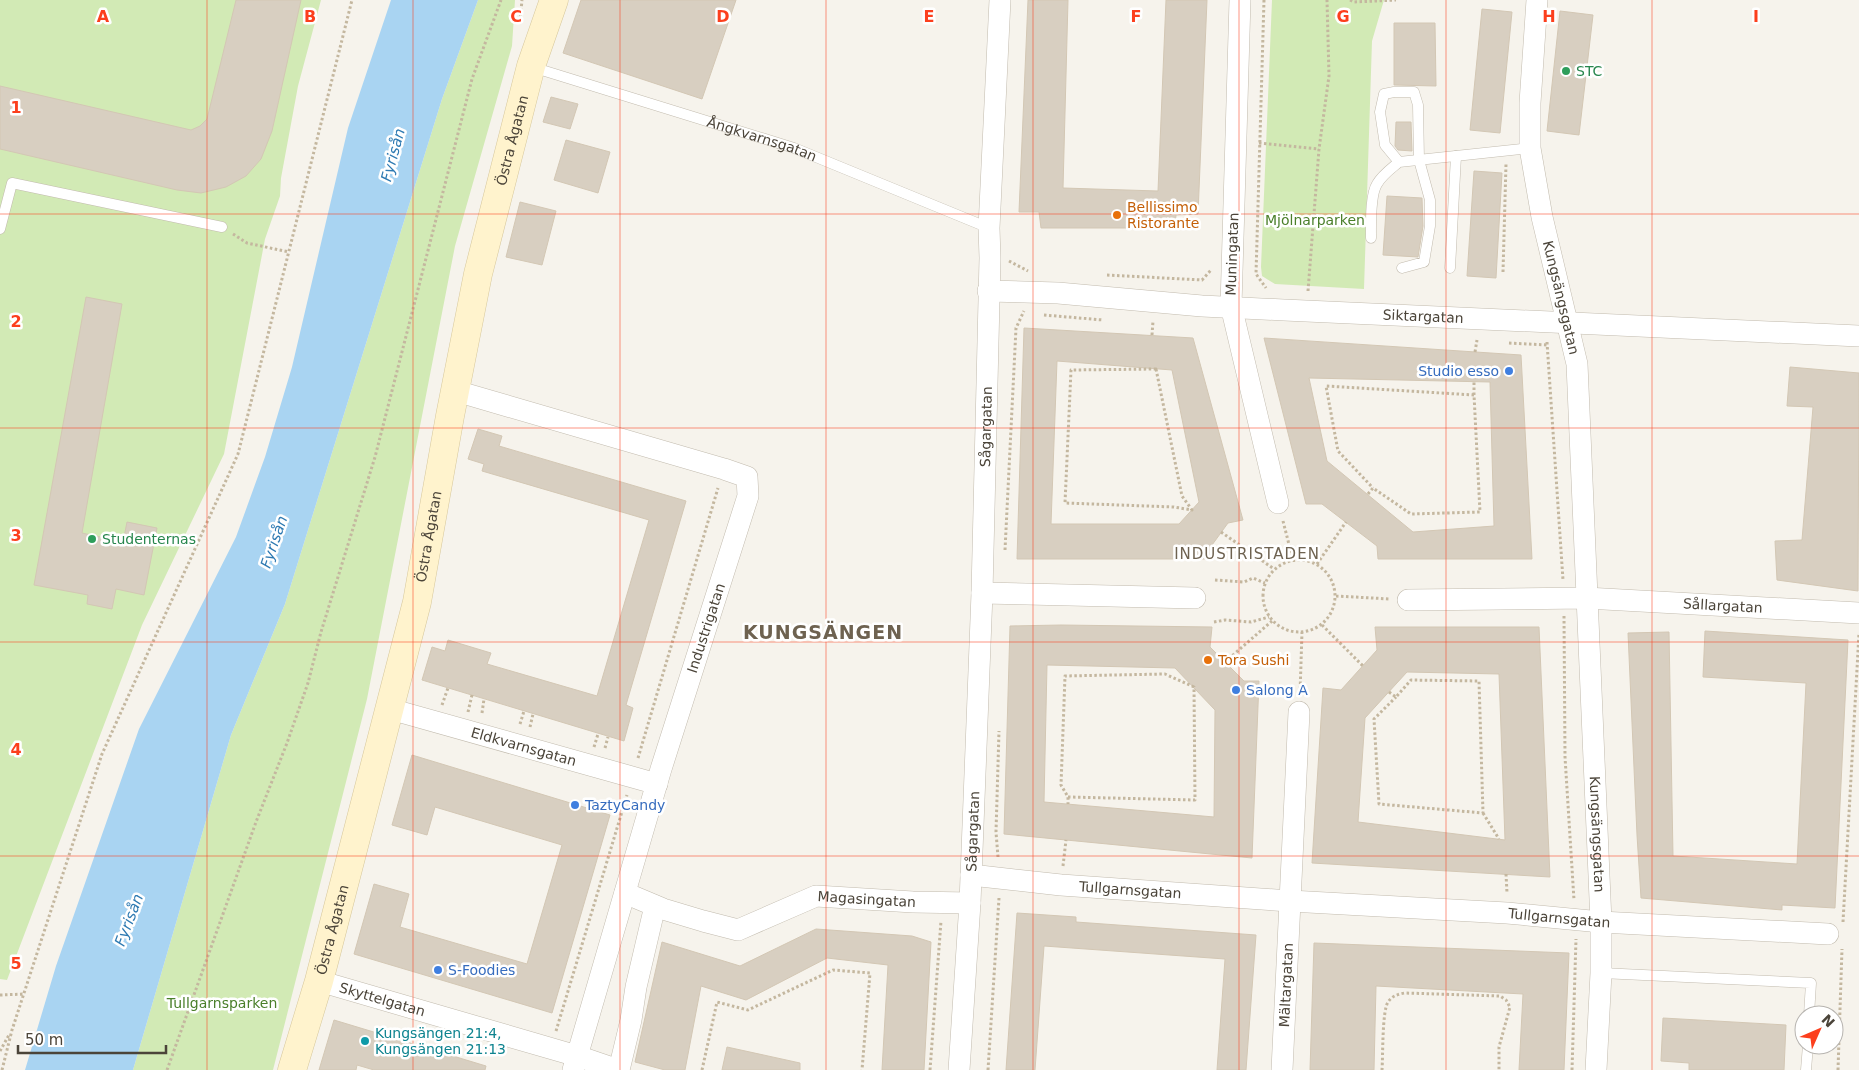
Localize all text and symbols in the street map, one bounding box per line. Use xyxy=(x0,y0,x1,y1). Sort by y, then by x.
text: A xyxy=(97,7,110,26)
text: B xyxy=(304,7,316,26)
text: C xyxy=(510,7,522,26)
text: D xyxy=(716,7,730,26)
text: E xyxy=(924,7,934,26)
text: F xyxy=(1131,7,1141,26)
text: G xyxy=(1336,7,1350,26)
text: H xyxy=(1542,7,1556,26)
text: I xyxy=(1753,7,1759,26)
place label: STC xyxy=(1576,63,1603,79)
marker: STC xyxy=(1560,65,1572,77)
street label: Östra Ågatan xyxy=(492,94,531,187)
text: 1 xyxy=(10,98,22,117)
street label: Ångkvarnsgatan xyxy=(705,114,819,165)
water label: Fyrisån xyxy=(377,126,409,184)
place label: Bellissimo Ristorante xyxy=(1127,199,1199,231)
marker: Bellissimo Ristorante xyxy=(1111,209,1123,221)
street label: Muningatan xyxy=(1223,212,1241,296)
park label: Mjölnarparken xyxy=(1265,212,1365,228)
street label: Kungsängsgatan xyxy=(1540,239,1582,356)
street label: Siktargatan xyxy=(1382,306,1464,326)
text: 2 xyxy=(10,312,22,331)
place label: Studio esso xyxy=(1418,363,1499,379)
marker: Studio esso xyxy=(1503,365,1515,377)
street label: Sågargatan xyxy=(977,386,995,467)
street label: Östra Ågatan xyxy=(412,489,445,584)
water label: Fyrisån xyxy=(257,513,291,571)
text: 3 xyxy=(10,526,22,545)
place label: Studenternas xyxy=(102,531,196,547)
marker: Studenternas xyxy=(86,533,98,545)
district label: INDUSTRISTADEN xyxy=(1174,545,1320,563)
street label: Industrigatan xyxy=(684,581,728,675)
street label: Sållargatan xyxy=(1682,595,1763,616)
district label: KUNGSÄNGEN xyxy=(743,620,903,643)
place label: Tora Sushi xyxy=(1217,652,1289,668)
marker: Tora Sushi xyxy=(1202,654,1214,666)
place label: Salong A xyxy=(1246,682,1308,698)
marker: Salong A xyxy=(1230,684,1242,696)
street label: Eldkvarnsgatan xyxy=(469,724,578,769)
text: 4 xyxy=(10,740,22,759)
street label: Kungsängsgatan xyxy=(1587,776,1608,893)
street label: Sågargatan xyxy=(963,791,982,872)
place label: TaztyCandy xyxy=(584,797,665,813)
marker: TaztyCandy xyxy=(569,799,581,811)
street label: Tullgarnsgatan xyxy=(1077,878,1182,901)
street label: Östra Ågatan xyxy=(312,883,352,977)
street label: Magasingatan xyxy=(817,888,916,910)
water label: Fyrisån xyxy=(111,891,147,949)
street label: Tullgarnsgatan xyxy=(1506,905,1611,930)
street label: Mältargatan xyxy=(1276,942,1296,1028)
text: 5 xyxy=(10,954,22,973)
place label: S-Foodies xyxy=(448,962,515,978)
marker: S-Foodies xyxy=(432,964,444,976)
street label: Skyttelgatan xyxy=(338,979,427,1019)
park label: Tullgarnsparken xyxy=(166,995,277,1011)
north arrow xyxy=(1794,1005,1844,1055)
text: N xyxy=(1818,1011,1838,1031)
scale bar xyxy=(18,1022,165,1054)
place label: Kungsängen 21:4, Kungsängen 21:13 xyxy=(375,1025,506,1057)
text: 50 m xyxy=(25,1031,63,1049)
marker: Kungsängen 21:4, Kungsängen 21:13 xyxy=(359,1035,371,1047)

